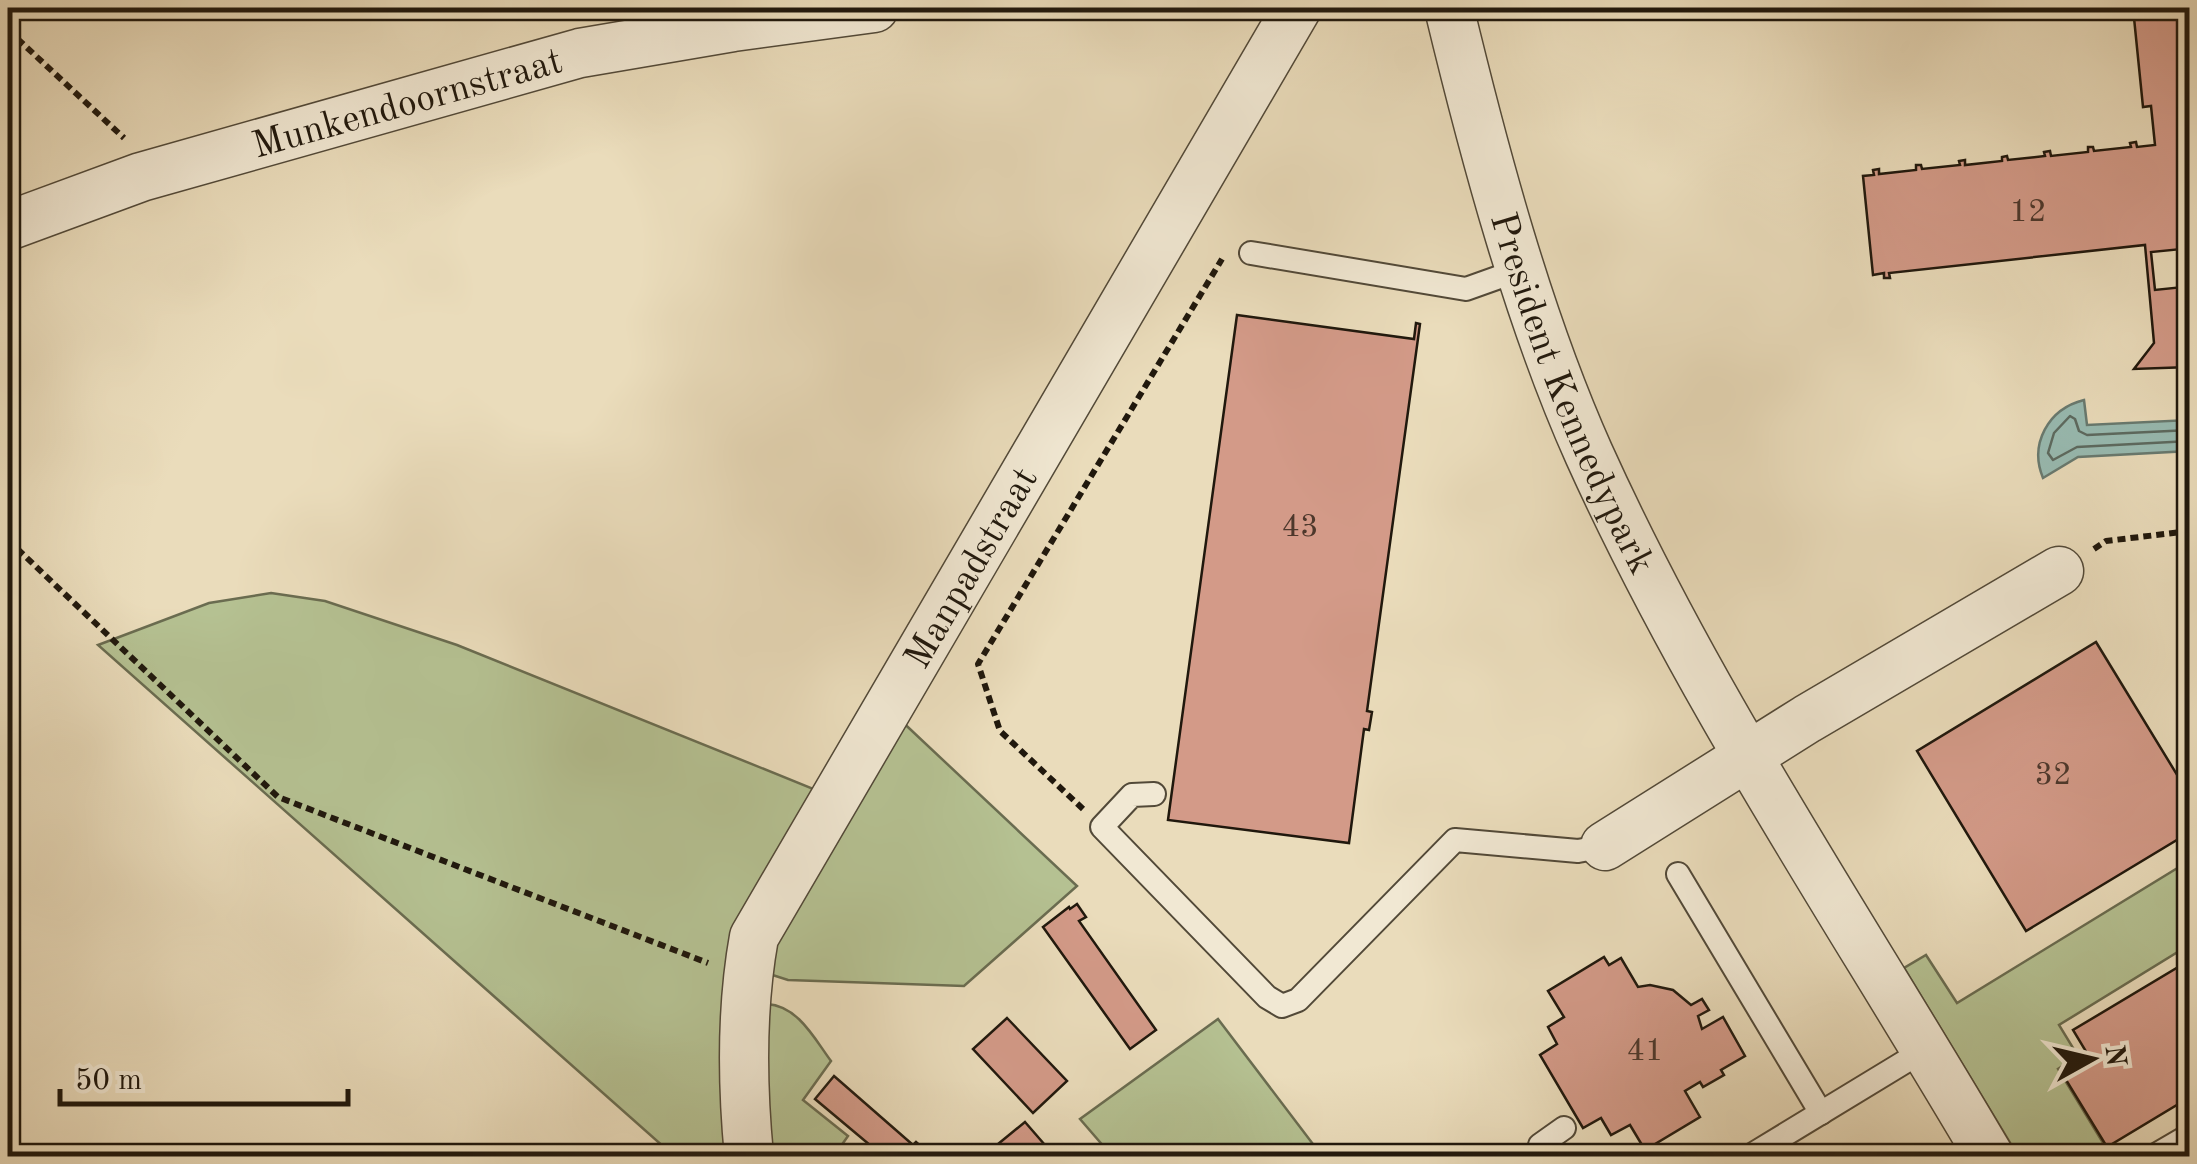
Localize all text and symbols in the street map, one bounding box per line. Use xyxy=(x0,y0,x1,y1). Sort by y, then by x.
street label: Munkendoornstraat xyxy=(248,43,567,167)
house number: 12 xyxy=(2009,197,2047,229)
street label: President Kennedypark xyxy=(1482,208,1660,581)
street label: Manpadstraat xyxy=(899,462,1046,676)
house number: 43 xyxy=(1281,512,1319,544)
house number: 32 xyxy=(2034,760,2072,792)
north arrow xyxy=(2042,1009,2142,1109)
house number: 41 xyxy=(1626,1036,1664,1068)
text: N xyxy=(2098,1043,2129,1069)
scale bar xyxy=(60,1044,348,1106)
text: 50 m xyxy=(75,1066,142,1096)

